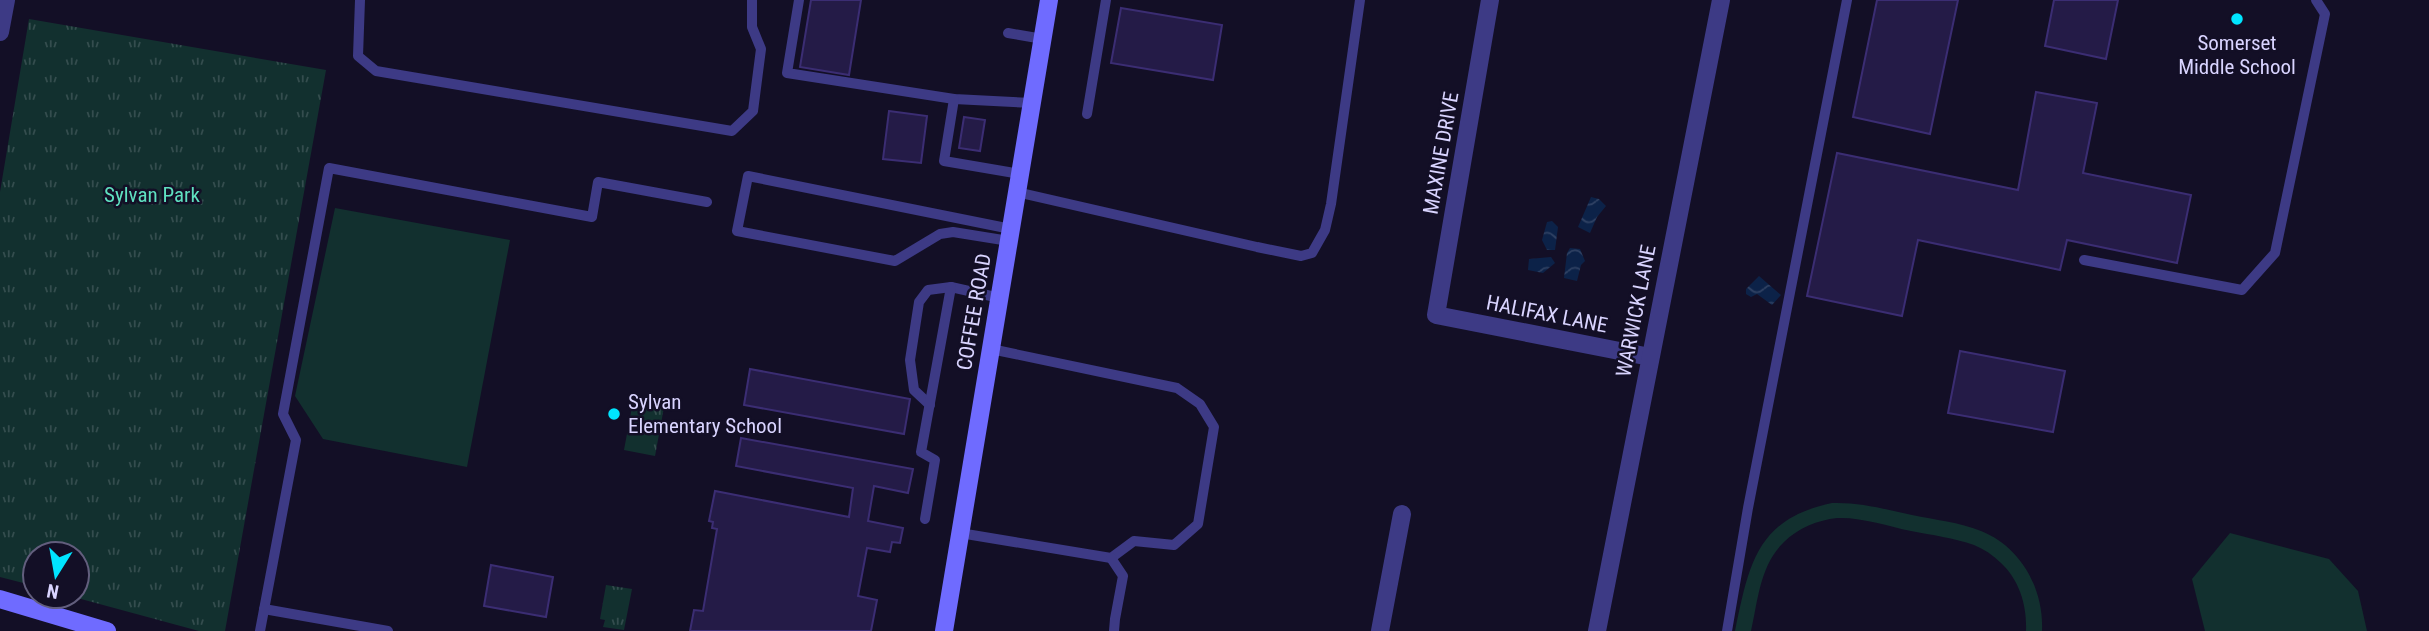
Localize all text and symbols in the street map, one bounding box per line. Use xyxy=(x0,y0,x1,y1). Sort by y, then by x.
marker: Somerset Middle School xyxy=(2229,11,2245,27)
place label: Somerset Middle School xyxy=(2178,31,2296,79)
street label: MAXINE DRIVE xyxy=(1418,90,1464,216)
park label: Sylvan Park xyxy=(104,183,200,207)
street label: WARWICK LANE xyxy=(1611,243,1661,379)
street label: COFFEE ROAD xyxy=(952,252,996,372)
street label: HALIFAX LANE xyxy=(1484,290,1610,338)
place label: Sylvan Elementary School xyxy=(628,390,782,438)
marker: Sylvan Elementary School xyxy=(606,406,622,422)
north arrow xyxy=(21,540,91,610)
text: N xyxy=(45,579,61,604)

